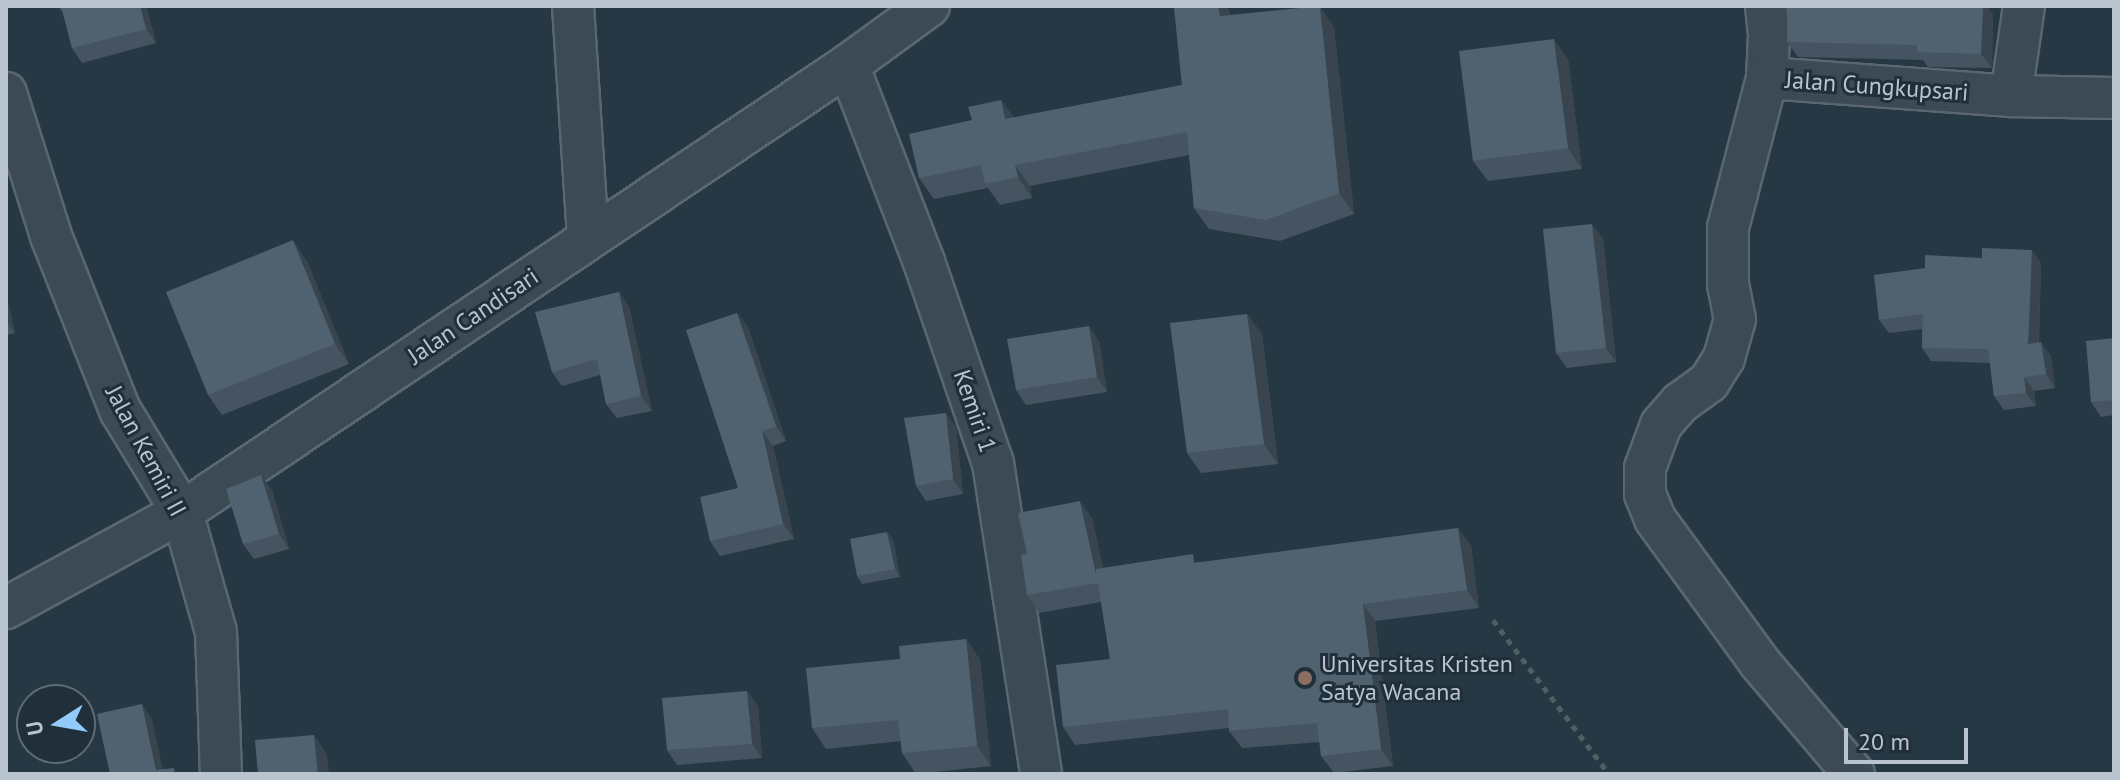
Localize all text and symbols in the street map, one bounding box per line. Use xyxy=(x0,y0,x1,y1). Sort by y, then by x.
street label: Jalan Cungkupsari xyxy=(1784,65,1970,107)
street label: Jalan Candisari xyxy=(402,262,544,370)
street label: Kemiri 1 xyxy=(947,366,1003,456)
street label: Jalan Kemiri II xyxy=(100,381,192,521)
place label: Universitas Kristen Satya Wacana xyxy=(1321,650,1513,706)
marker: Universitas Kristen Satya Wacana xyxy=(1296,669,1314,687)
north arrow xyxy=(16,684,96,764)
scale bar xyxy=(1848,712,1972,762)
text: U xyxy=(19,719,49,738)
text: 20 m xyxy=(1858,726,1910,757)

